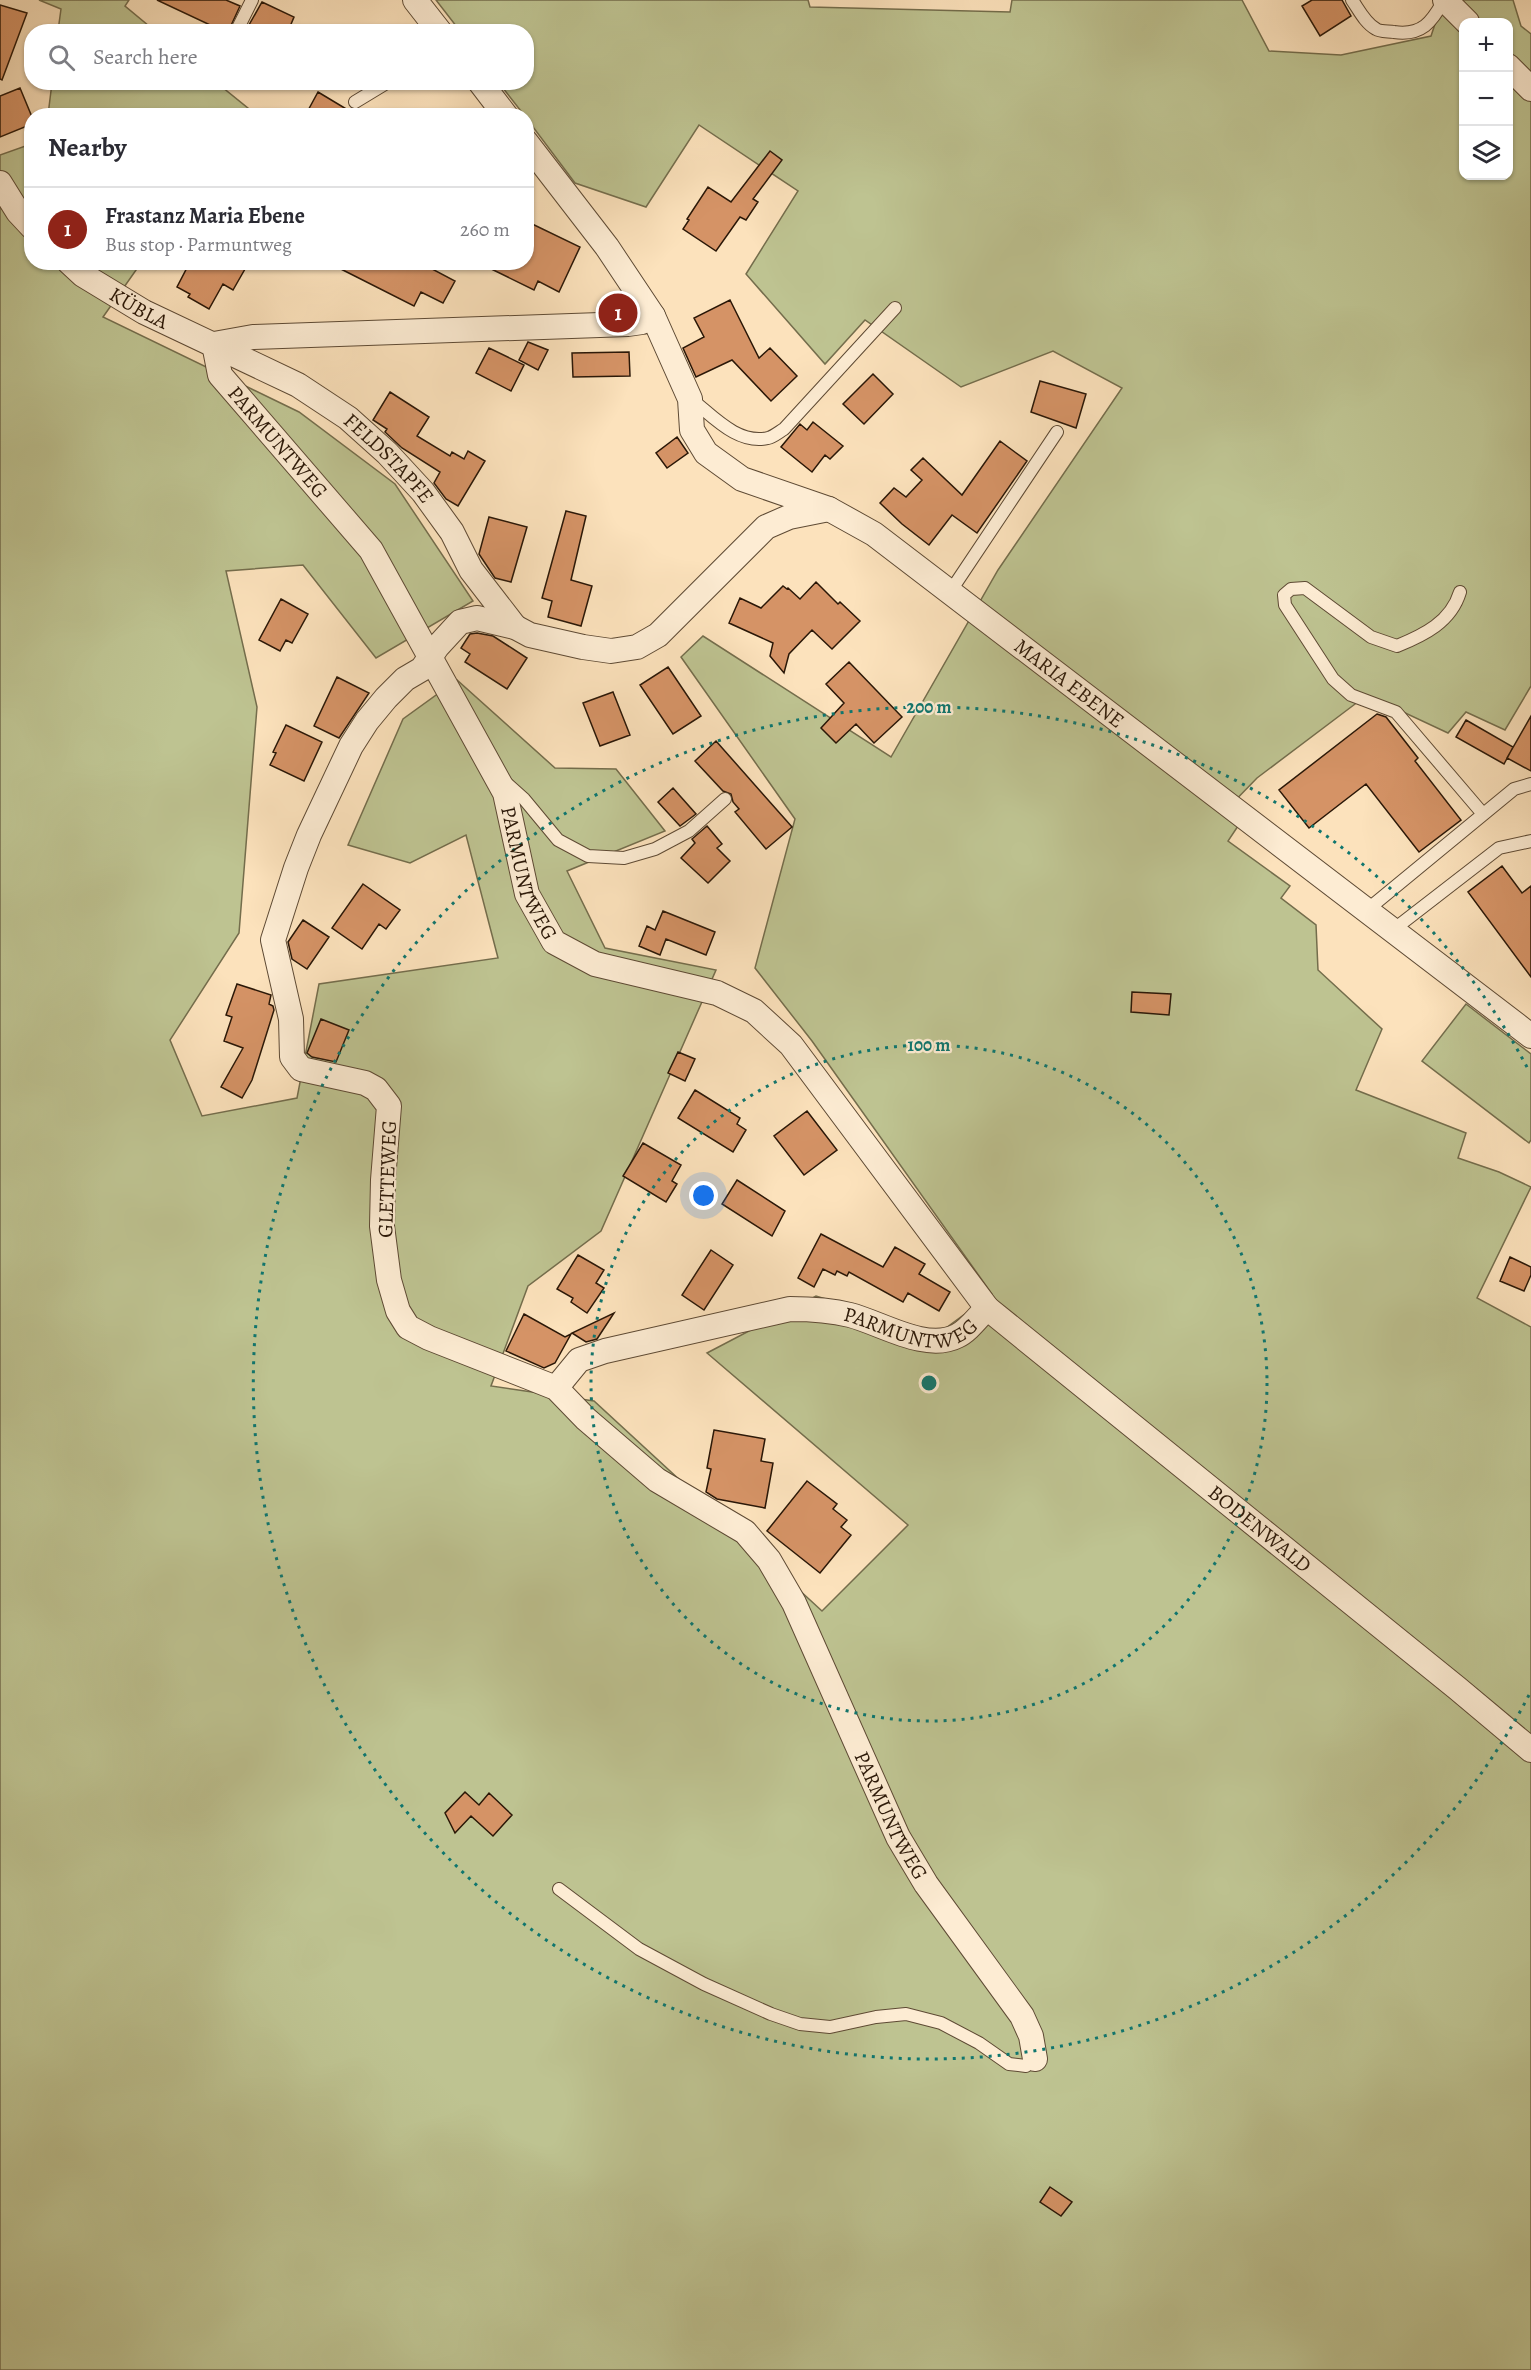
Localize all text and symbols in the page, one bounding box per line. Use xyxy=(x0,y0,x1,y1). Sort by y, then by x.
map controls xyxy=(1459,18,1513,180)
button: + xyxy=(1459,18,1513,72)
search box xyxy=(24,24,534,90)
icon: search xyxy=(45,41,78,74)
text: Search here xyxy=(93,42,198,72)
button: − xyxy=(1459,72,1513,126)
button: layers xyxy=(1459,126,1513,180)
text: Nearby xyxy=(48,130,127,165)
text: Frastanz Maria Ebene xyxy=(105,201,305,231)
text: 1 xyxy=(64,216,71,243)
text: 260 m xyxy=(460,216,510,243)
text: Bus stop · Parmuntweg xyxy=(105,231,292,258)
street label: KÜBLA xyxy=(104,280,174,336)
pin: 1 xyxy=(598,290,638,336)
street label: PARMUNTWEG xyxy=(221,380,334,504)
street label: FELDSTAPFE xyxy=(338,407,440,509)
street label: MARIA EBENE xyxy=(1008,632,1130,734)
text: 200 m xyxy=(906,695,952,719)
street label: PARMUNTWEG xyxy=(494,803,564,945)
text: 100 m xyxy=(908,1033,950,1057)
street label: GLETTEWEG xyxy=(371,1120,403,1238)
your location xyxy=(689,1181,718,1210)
street label: PARMUNTWEG xyxy=(841,1300,984,1356)
centre of rings xyxy=(919,1373,939,1393)
street label: BODENWALD xyxy=(1202,1478,1318,1579)
street label: PARMUNTWEG xyxy=(848,1747,934,1885)

